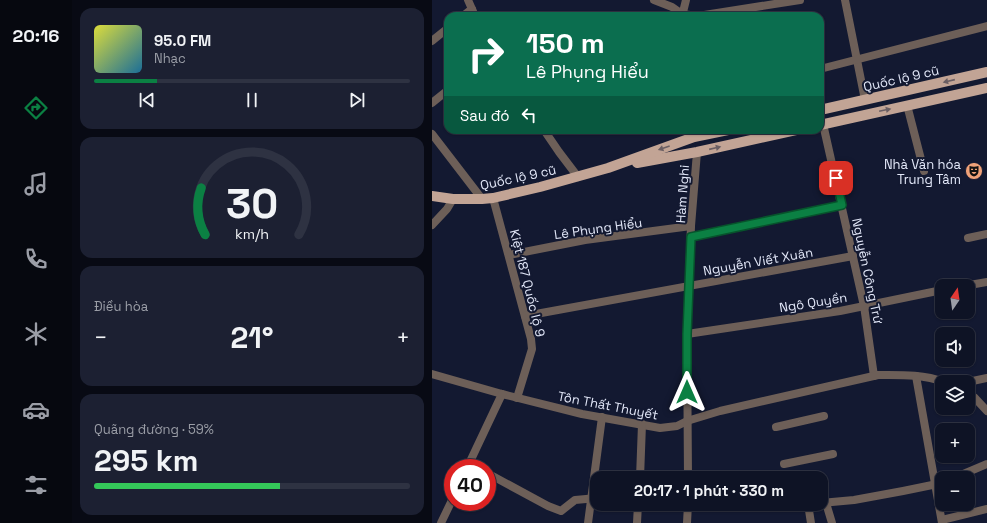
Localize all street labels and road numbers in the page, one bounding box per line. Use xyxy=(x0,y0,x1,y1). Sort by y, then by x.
street label: Quốc lộ 9 cũ xyxy=(861,62,941,95)
street label: Quốc lộ 9 cũ xyxy=(478,161,558,194)
street label: Hàm Nghi xyxy=(672,164,693,224)
street label: Lê Phụng Hiểu xyxy=(553,214,643,243)
street label: Nguyễn Công Trứ xyxy=(848,217,887,326)
street label: Kiệt 187 Quốc lộ 9 xyxy=(506,228,549,339)
street label: Nguyễn Viết Xuân xyxy=(702,243,814,280)
street label: Ngô Quyền xyxy=(778,289,848,316)
street label: Tôn Thất Thuyết xyxy=(556,387,660,424)

